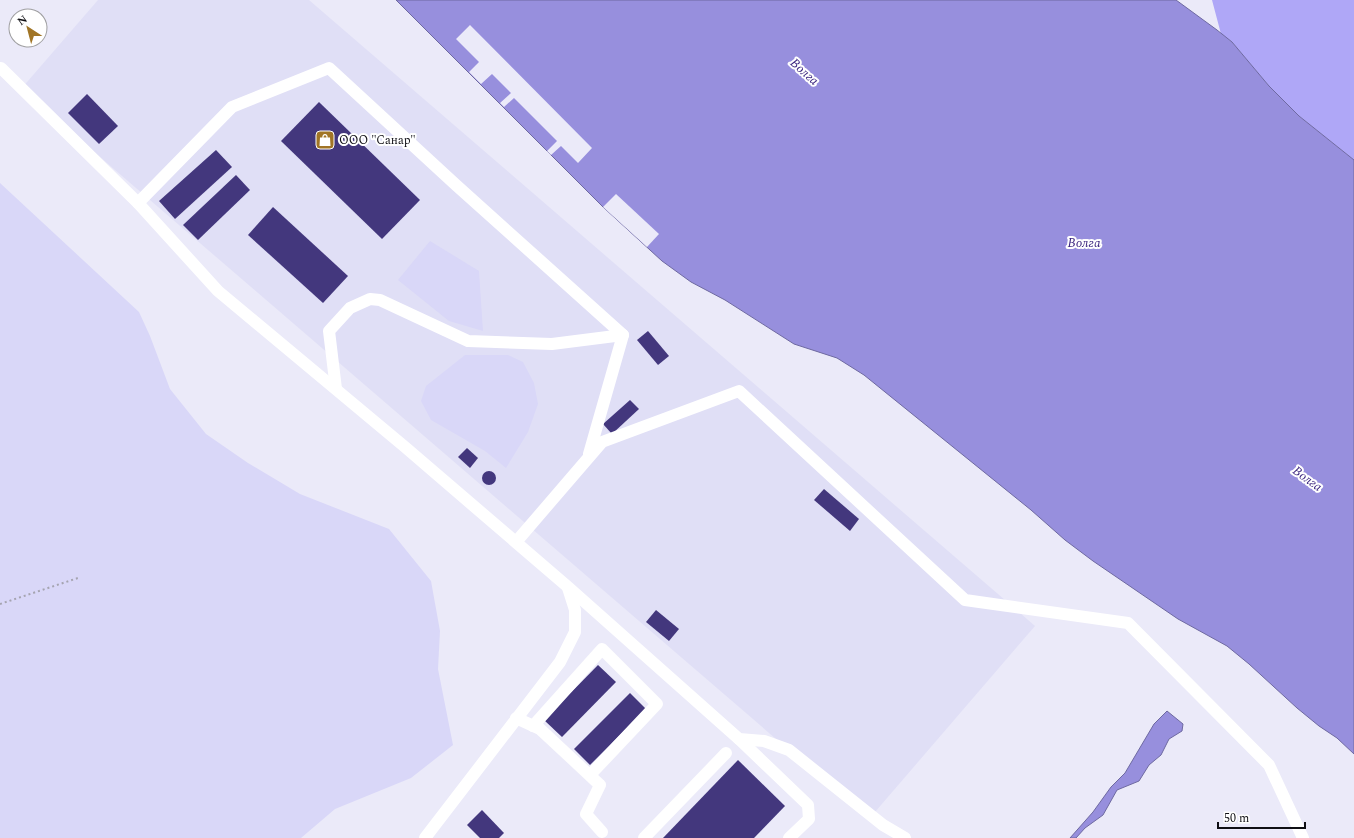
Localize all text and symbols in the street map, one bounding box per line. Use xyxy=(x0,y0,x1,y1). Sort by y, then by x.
north arrow xyxy=(8,8,48,48)
text: N xyxy=(14,11,31,30)
water label: Волга xyxy=(785,53,824,90)
shop icon: ООО "Санар" xyxy=(314,129,336,151)
place label: ООО "Санар" xyxy=(339,131,416,150)
water label: Волга xyxy=(1068,233,1101,253)
water label: Волга xyxy=(1288,461,1327,497)
scale bar xyxy=(1218,804,1305,830)
text: 50 m xyxy=(1224,809,1249,828)

